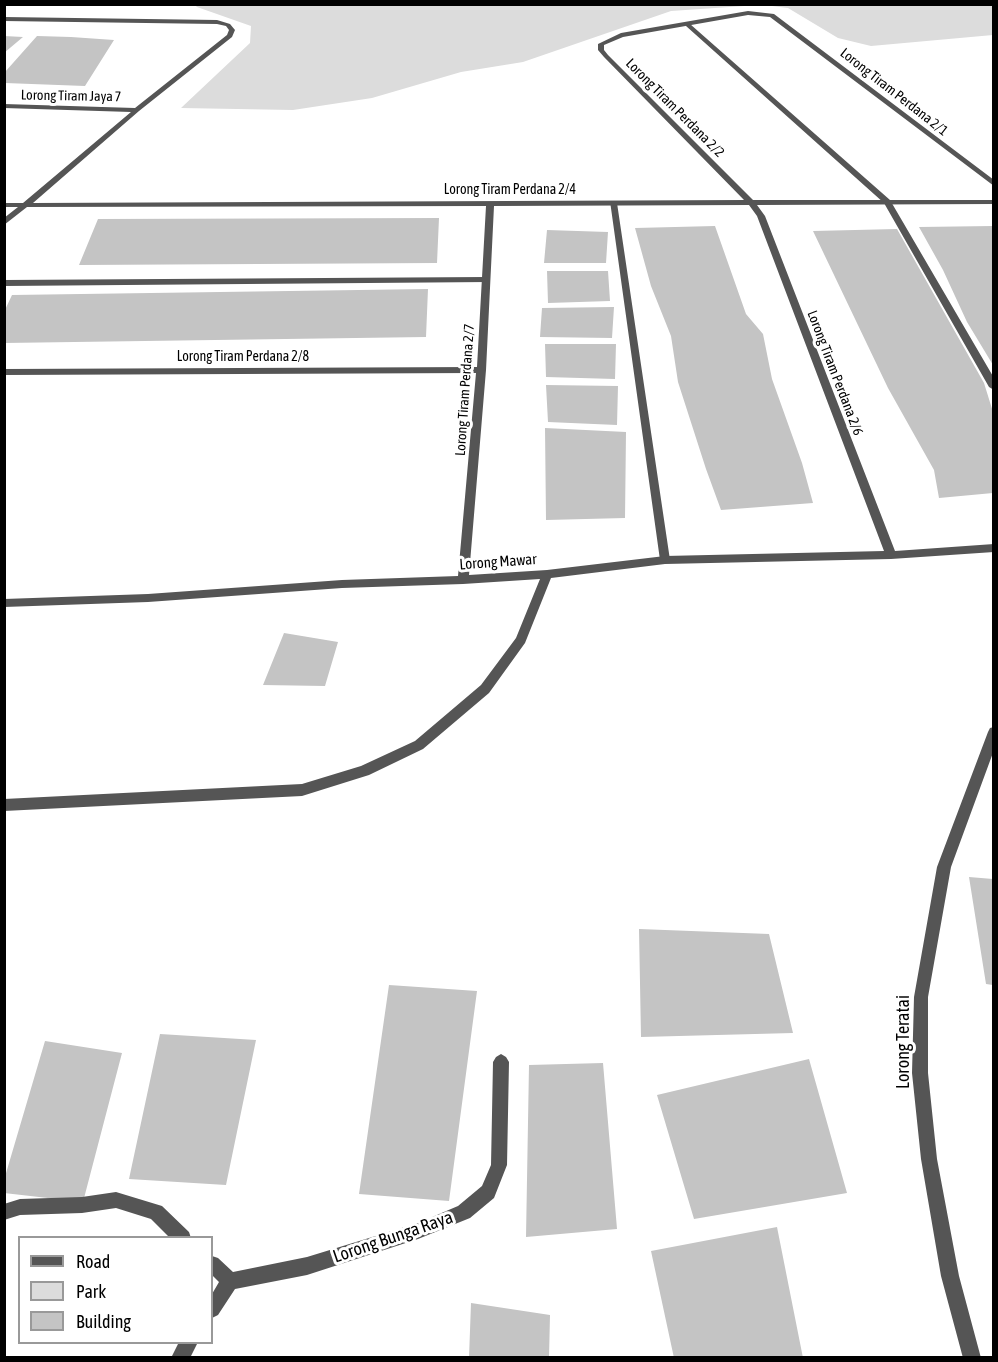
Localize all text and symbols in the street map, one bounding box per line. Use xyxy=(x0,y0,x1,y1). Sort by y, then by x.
street label: Lorong Tiram Perdana 2/1 xyxy=(837,45,951,139)
street label: Lorong Tiram Perdana 2/2 xyxy=(622,55,728,161)
street label: Lorong Tiram Jaya 7 xyxy=(21,87,121,105)
street label: Lorong Tiram Perdana 2/4 xyxy=(444,182,576,198)
street label: Lorong Tiram Perdana 2/6 xyxy=(803,308,867,438)
street label: Lorong Tiram Perdana 2/7 xyxy=(452,323,478,457)
street label: Lorong Tiram Perdana 2/8 xyxy=(177,349,309,365)
street label: Lorong Mawar xyxy=(459,550,537,574)
street label: Lorong Teratai xyxy=(892,995,914,1089)
street label: Lorong Bunga Raya xyxy=(330,1206,456,1268)
legend xyxy=(18,1236,213,1344)
text: Road xyxy=(76,1251,110,1272)
text: Park xyxy=(76,1281,106,1302)
text: Building xyxy=(76,1311,131,1332)

